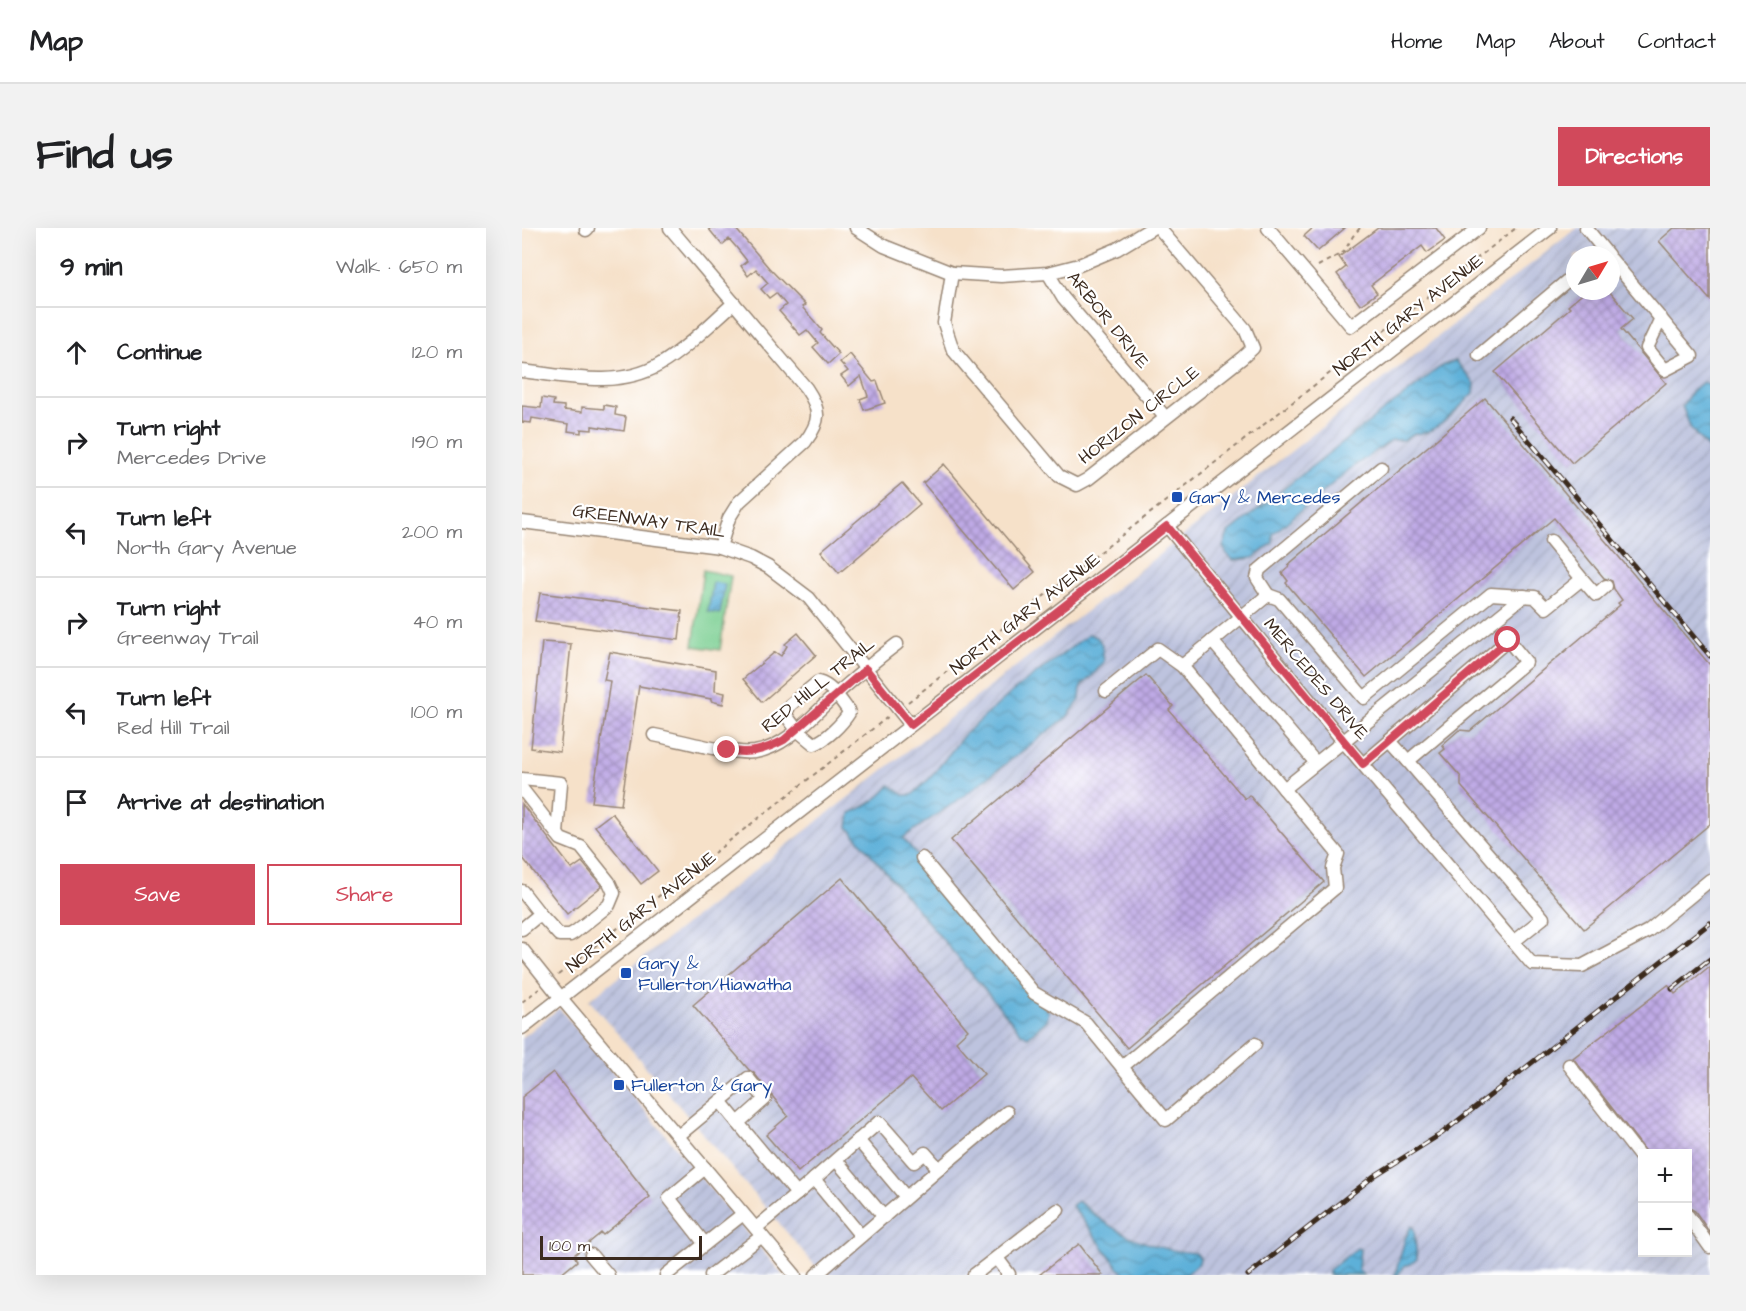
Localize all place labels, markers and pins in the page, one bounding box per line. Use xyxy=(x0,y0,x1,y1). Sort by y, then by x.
place label: Gary & Mercedes xyxy=(1189,485,1341,511)
marker: Gary & Mercedes xyxy=(1170,490,1184,504)
place label: Gary & Fullerton/Hiawatha xyxy=(638,951,791,997)
marker: Gary & Fullerton/Hiawatha xyxy=(619,966,633,980)
place label: Fullerton & Gary xyxy=(631,1073,772,1099)
marker: Fullerton & Gary xyxy=(612,1078,626,1092)

